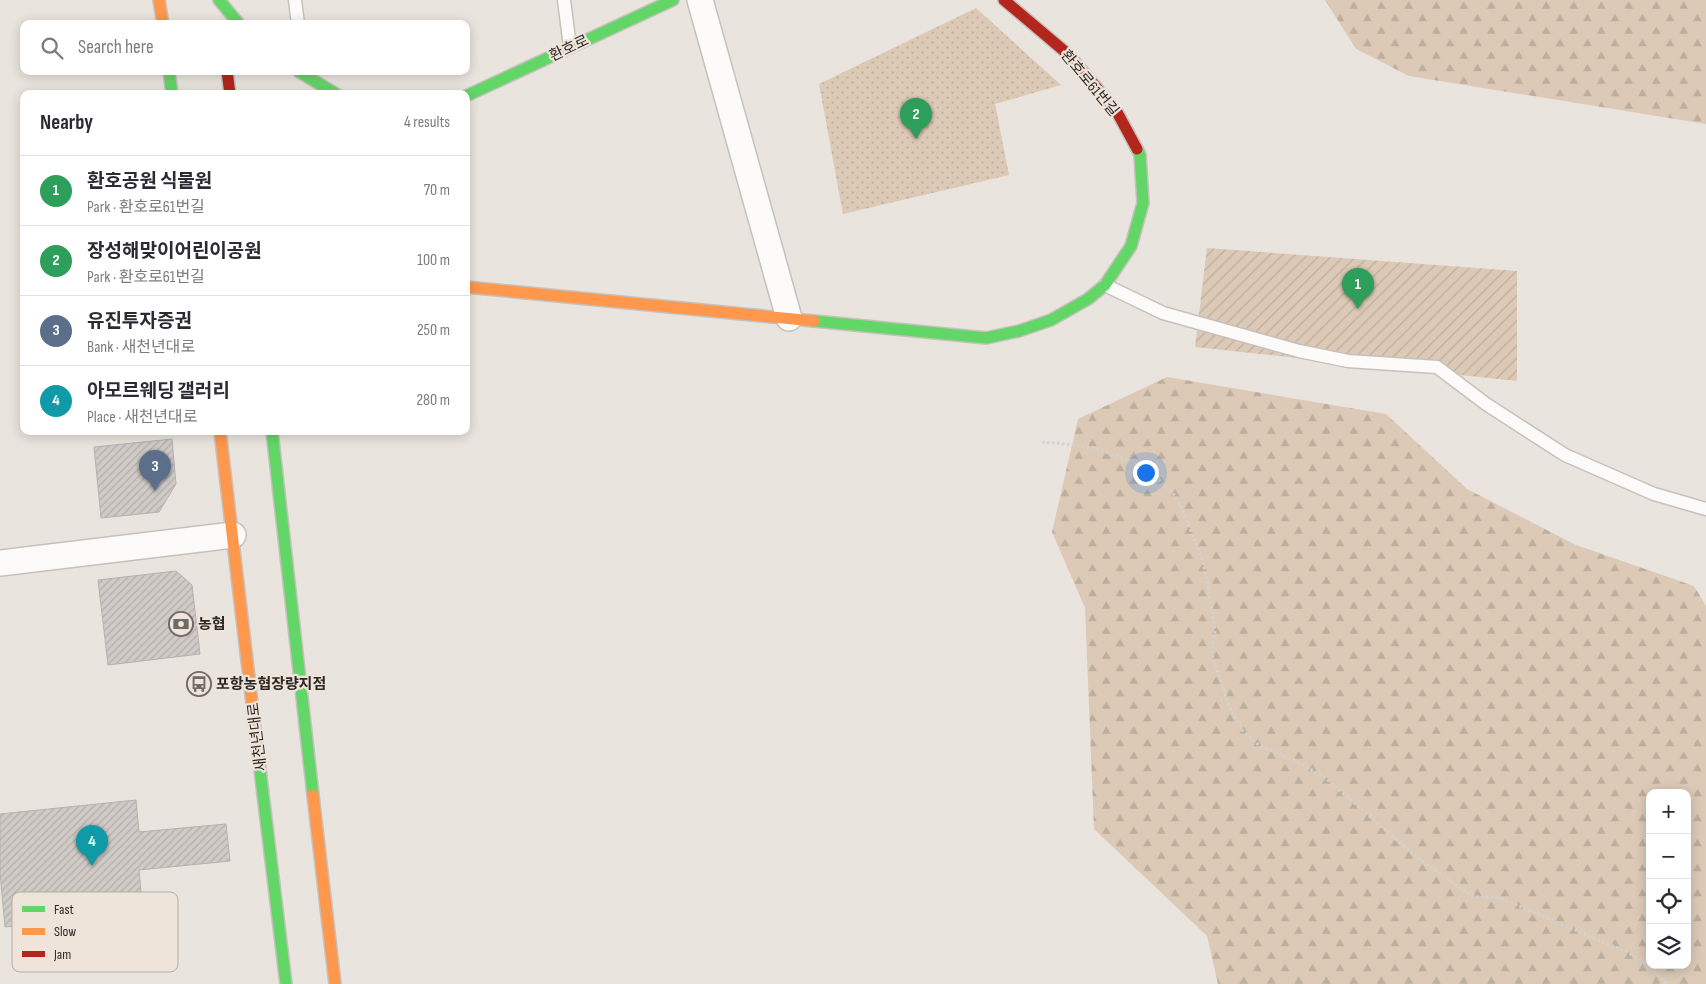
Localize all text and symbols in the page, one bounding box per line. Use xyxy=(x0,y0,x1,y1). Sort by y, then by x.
search box xyxy=(20,20,470,75)
street label: 환호로 xyxy=(546,31,592,66)
icon: search xyxy=(38,34,66,62)
text: Search here xyxy=(78,36,154,59)
street label: 환호로61번길 xyxy=(1056,46,1123,120)
pin: 2 xyxy=(900,98,932,139)
text: Nearby xyxy=(40,110,93,135)
text: 4 results xyxy=(404,113,450,132)
text: 환호공원 식물원 xyxy=(87,170,212,193)
text: 1 xyxy=(53,181,59,200)
text: 70 m xyxy=(424,181,450,200)
text: Park · 환호로61번길 xyxy=(87,198,205,217)
text: 장성해맞이어린이공원 xyxy=(87,240,262,263)
text: 2 xyxy=(52,251,60,270)
text: 100 m xyxy=(417,251,450,270)
text: Park · 환호로61번길 xyxy=(87,268,205,287)
pin: 1 xyxy=(1342,268,1374,309)
text: 유진투자증권 xyxy=(87,310,192,333)
text: 3 xyxy=(52,321,60,340)
text: 250 m xyxy=(417,321,450,340)
text: Bank · 새천년대로 xyxy=(87,338,195,357)
text: 아모르웨딩 갤러리 xyxy=(87,380,230,403)
text: 4 xyxy=(52,391,60,410)
text: 280 m xyxy=(416,391,450,410)
text: Place · 새천년대로 xyxy=(87,408,198,427)
pin: 3 xyxy=(139,450,171,491)
your location xyxy=(1133,460,1159,486)
bank icon: 농협 xyxy=(168,611,194,637)
place label: 농협 xyxy=(198,615,226,634)
bus stop icon: 포항농협장량지점 xyxy=(186,671,212,697)
place label: 포항농협장량지점 xyxy=(216,675,326,694)
street label: 새천년대로 xyxy=(244,702,271,772)
map controls xyxy=(1646,789,1691,969)
button: + xyxy=(1646,789,1691,834)
pin: 4 xyxy=(76,825,108,866)
button: − xyxy=(1646,834,1691,879)
button: locate xyxy=(1646,879,1691,924)
legend xyxy=(12,892,178,972)
text: Fast xyxy=(54,901,74,918)
text: Slow xyxy=(54,923,76,940)
button: layers xyxy=(1646,924,1691,969)
text: Jam xyxy=(53,946,71,963)

